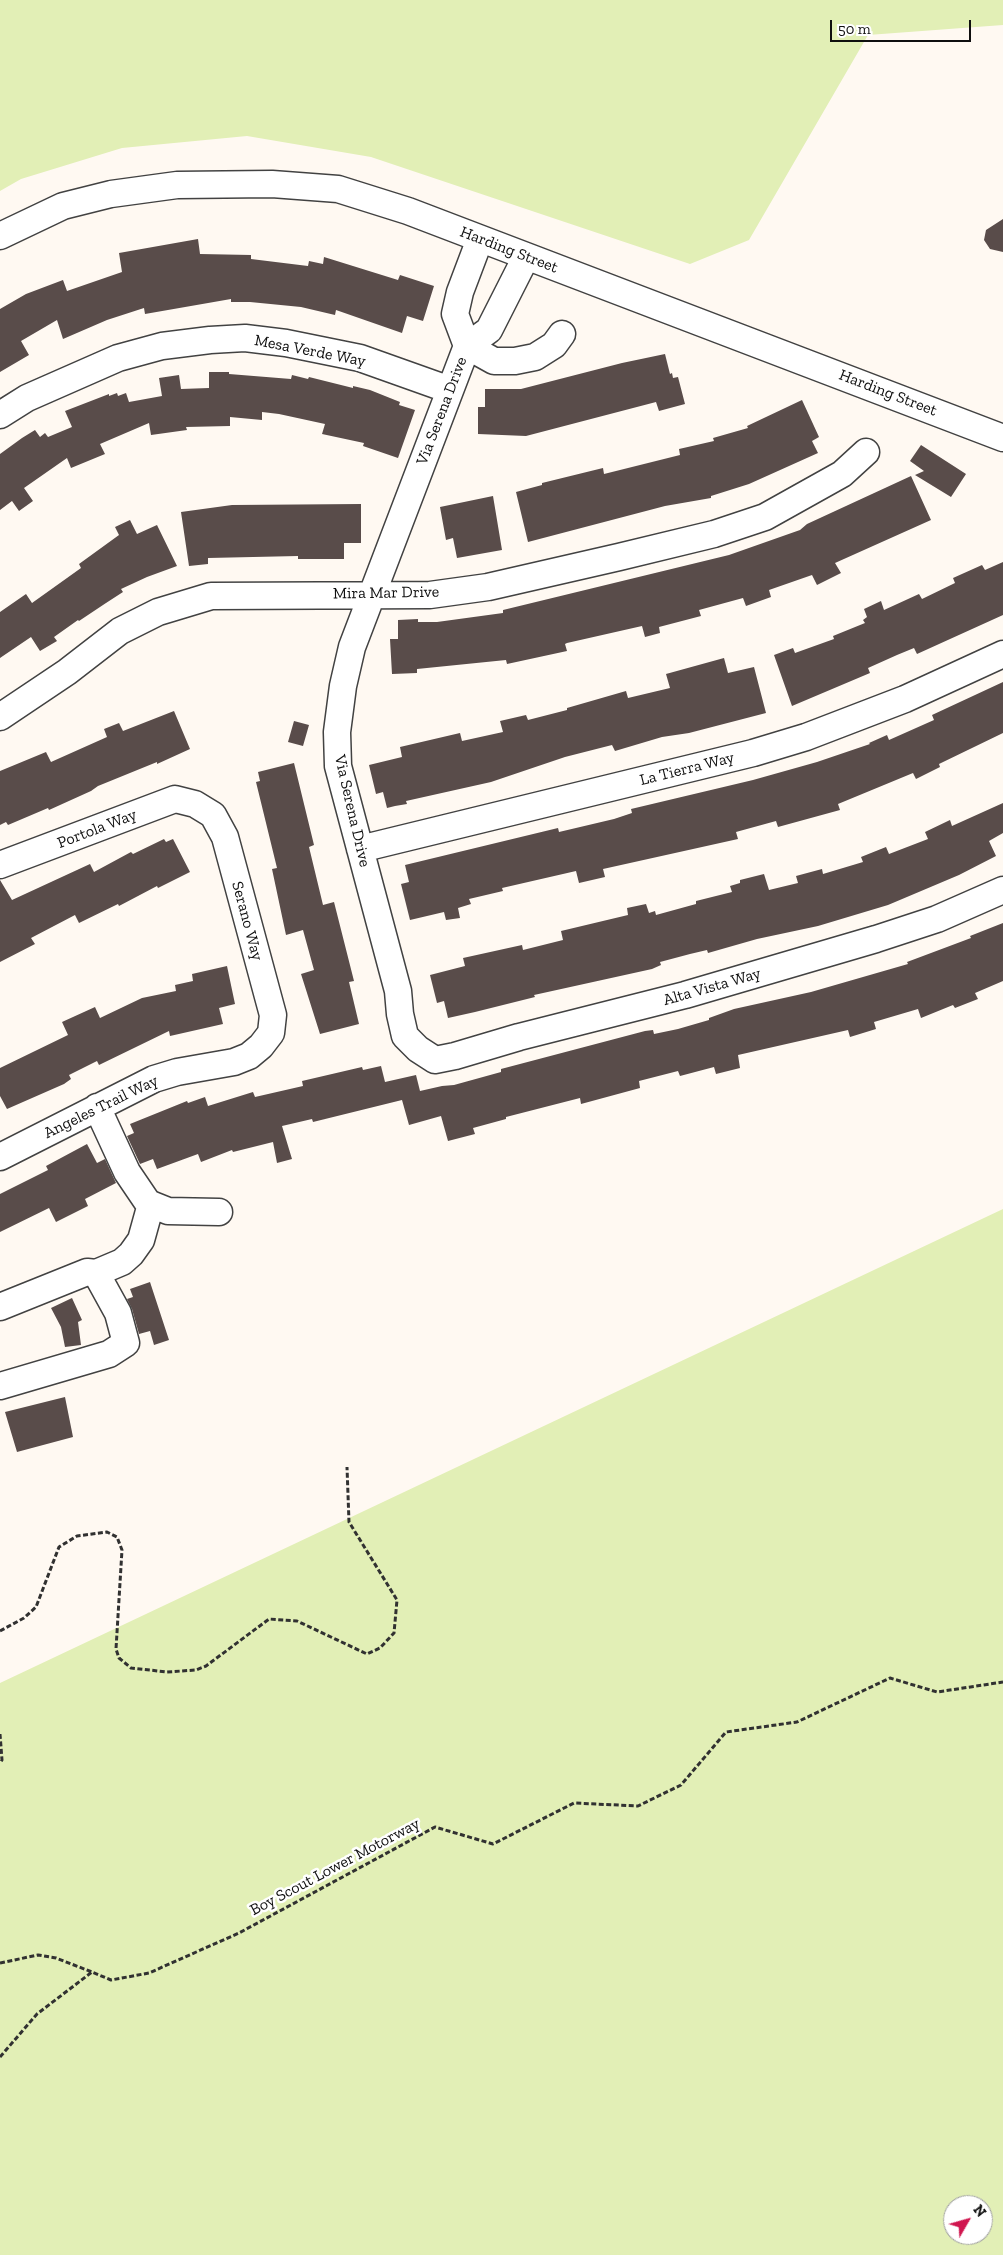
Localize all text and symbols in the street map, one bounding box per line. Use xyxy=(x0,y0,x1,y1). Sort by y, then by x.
scale bar xyxy=(833,10,974,42)
text: 50 m xyxy=(838,20,871,38)
street label: Harding Street xyxy=(457,223,561,277)
street label: Mesa Verde Way xyxy=(253,331,367,371)
street label: Via Serena Drive xyxy=(413,354,471,468)
street label: Harding Street xyxy=(836,366,940,420)
street label: Mira Mar Drive xyxy=(333,582,439,604)
street label: La Tierra Way xyxy=(638,748,736,790)
street label: Via Serena Drive xyxy=(330,753,374,869)
street label: Portola Way xyxy=(55,805,139,853)
street label: Serano Way xyxy=(227,879,267,963)
street label: Alta Vista Way xyxy=(661,964,763,1010)
street label: Angeles Trail Way xyxy=(41,1071,161,1143)
street label: Boy Scout Lower Motorway xyxy=(247,1814,423,1920)
north arrow xyxy=(943,2195,993,2245)
text: N xyxy=(969,2202,989,2220)

